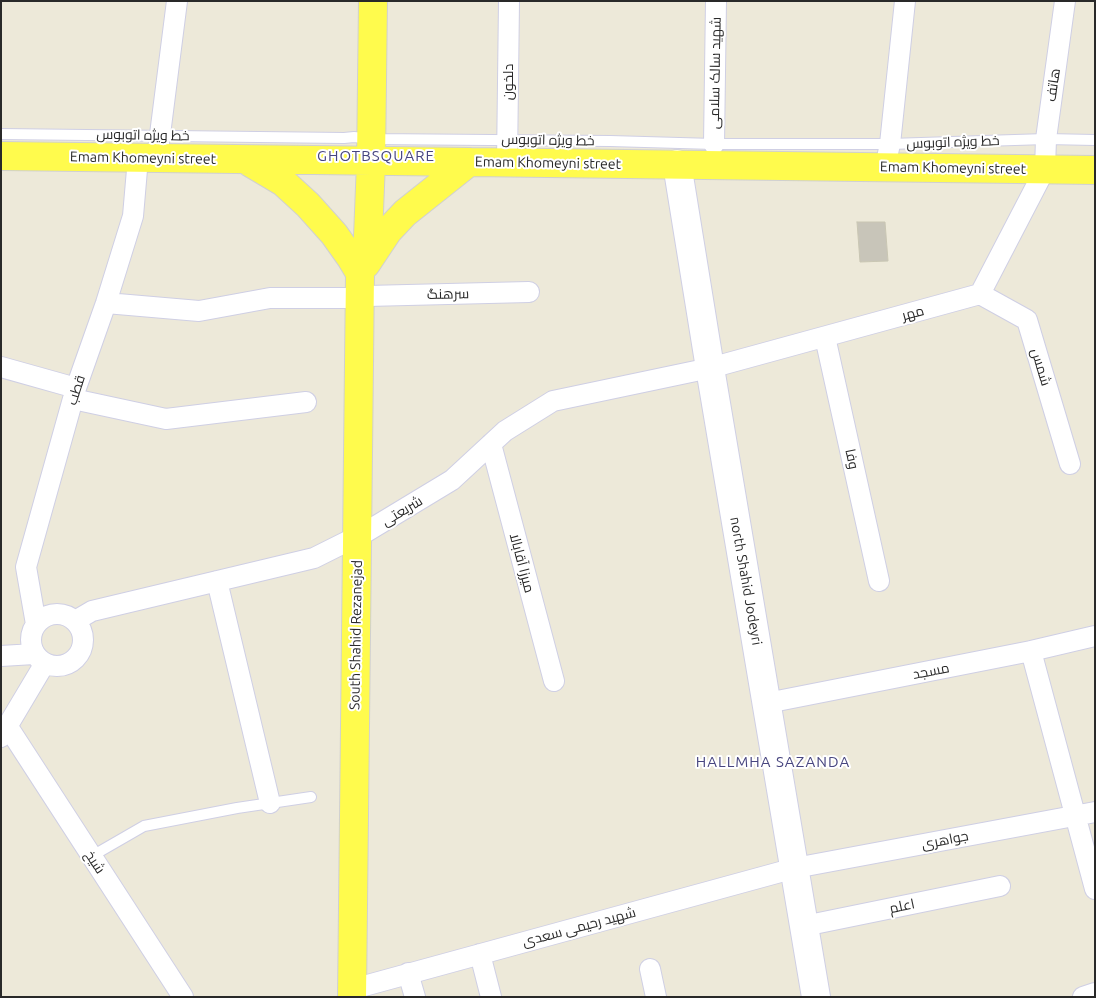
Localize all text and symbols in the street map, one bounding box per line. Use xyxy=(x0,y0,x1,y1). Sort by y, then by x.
street label: شهید سالک سلامی xyxy=(706,17,724,129)
street label: دلخون xyxy=(500,64,516,100)
street label: هاتف xyxy=(1042,67,1064,103)
street label: خط ویژه اتوبوس xyxy=(96,126,190,144)
street label: خط ویژه اتوبوس xyxy=(501,131,595,149)
street label: خط ویژه اتوبوس xyxy=(906,132,1000,152)
district label: GHOTBSQUARE xyxy=(316,147,436,165)
street label: Emam Khomeyni street xyxy=(70,148,216,168)
street label: Emam Khomeyni street xyxy=(475,153,621,173)
street label: Emam Khomeyni street xyxy=(880,158,1026,178)
street label: سرهنگ xyxy=(427,285,469,303)
street label: مهر xyxy=(900,302,926,324)
street label: شمس xyxy=(1027,346,1055,388)
street label: قطب xyxy=(63,373,89,407)
street label: وفا xyxy=(842,447,862,471)
street label: شریعتی xyxy=(379,492,425,530)
street label: north Shahid Jodeyri xyxy=(726,516,766,646)
street label: میرزا آقابالا xyxy=(506,531,538,595)
street label: South Shahid Rezanejad xyxy=(346,560,366,710)
street label: مسجد xyxy=(911,659,951,683)
district label: HALLMHA SAZANDA xyxy=(694,753,852,771)
street label: جواهری xyxy=(920,827,970,853)
street label: شیخ xyxy=(81,847,109,877)
street label: اعلم xyxy=(888,895,916,917)
street label: شهید رحیمی سعدی xyxy=(520,904,638,950)

